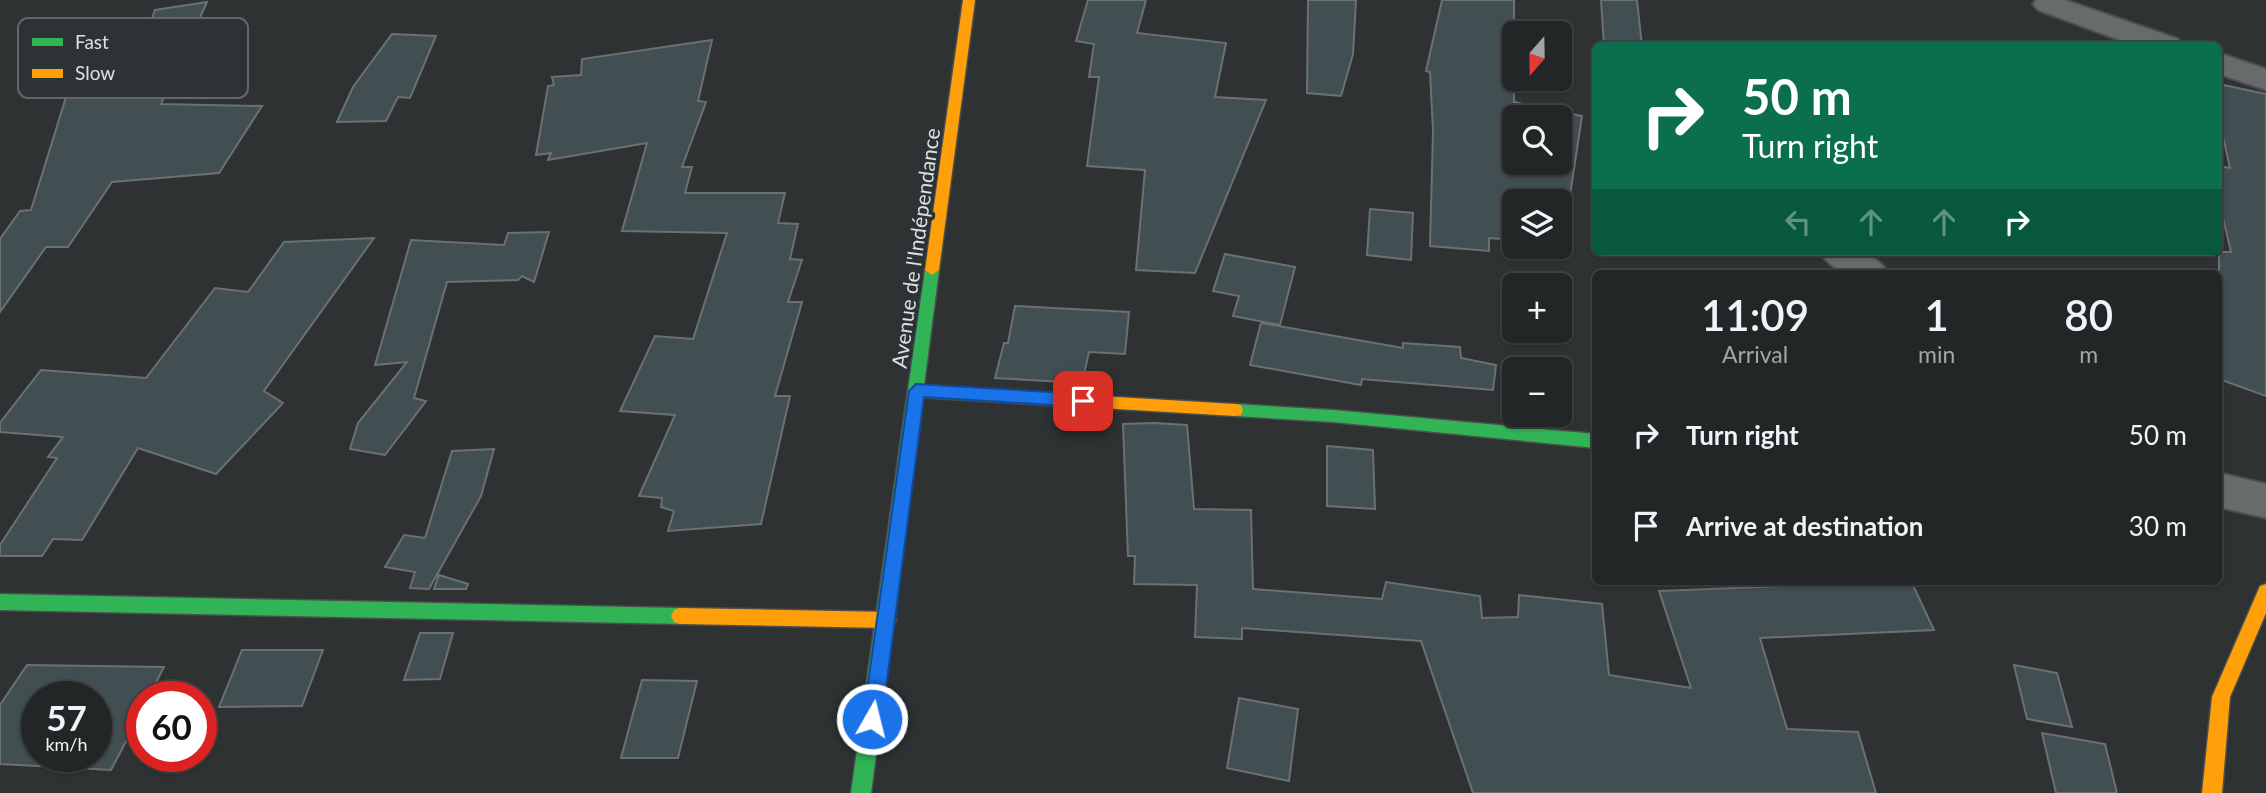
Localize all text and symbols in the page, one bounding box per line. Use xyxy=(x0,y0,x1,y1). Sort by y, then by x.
legend xyxy=(18,18,248,98)
north arrow xyxy=(1502,21,1572,91)
map controls xyxy=(1502,21,1572,427)
text: Fast xyxy=(75,30,109,53)
text: Slow xyxy=(75,61,115,84)
text: 50 m xyxy=(1742,67,1852,125)
icon: right xyxy=(1627,70,1718,161)
button: search xyxy=(1502,105,1572,175)
street label: Avenue de l'Indépendance xyxy=(886,126,944,370)
text: Turn right xyxy=(1742,126,1878,165)
button: layers xyxy=(1502,189,1572,259)
icon: left xyxy=(1779,203,1817,241)
icon: ahead xyxy=(1852,203,1890,241)
icon: ahead xyxy=(1925,203,1963,241)
icon: right xyxy=(1998,203,2036,241)
button: + xyxy=(1502,273,1572,343)
text: 11:09 xyxy=(1701,290,1809,340)
text: 1 xyxy=(1925,290,1949,340)
text: 80 xyxy=(2064,290,2113,340)
text: Arrival xyxy=(1722,340,1788,368)
text: min xyxy=(1918,340,1955,368)
text: m xyxy=(2079,340,2098,368)
button: − xyxy=(1502,357,1572,427)
pin xyxy=(1053,371,1113,431)
icon: arrive xyxy=(1064,382,1102,420)
icon: right xyxy=(1627,416,1665,454)
text: Turn right xyxy=(1686,419,1799,451)
text: 50 m xyxy=(2129,419,2187,451)
icon: arrive xyxy=(1627,507,1665,545)
text: Arrive at destination xyxy=(1686,510,1923,542)
text: 30 m xyxy=(2129,510,2187,542)
speed limit sign: 60 xyxy=(126,681,217,772)
position arrow xyxy=(835,682,909,756)
text: 57 xyxy=(46,696,87,738)
text: km/h xyxy=(45,733,88,755)

